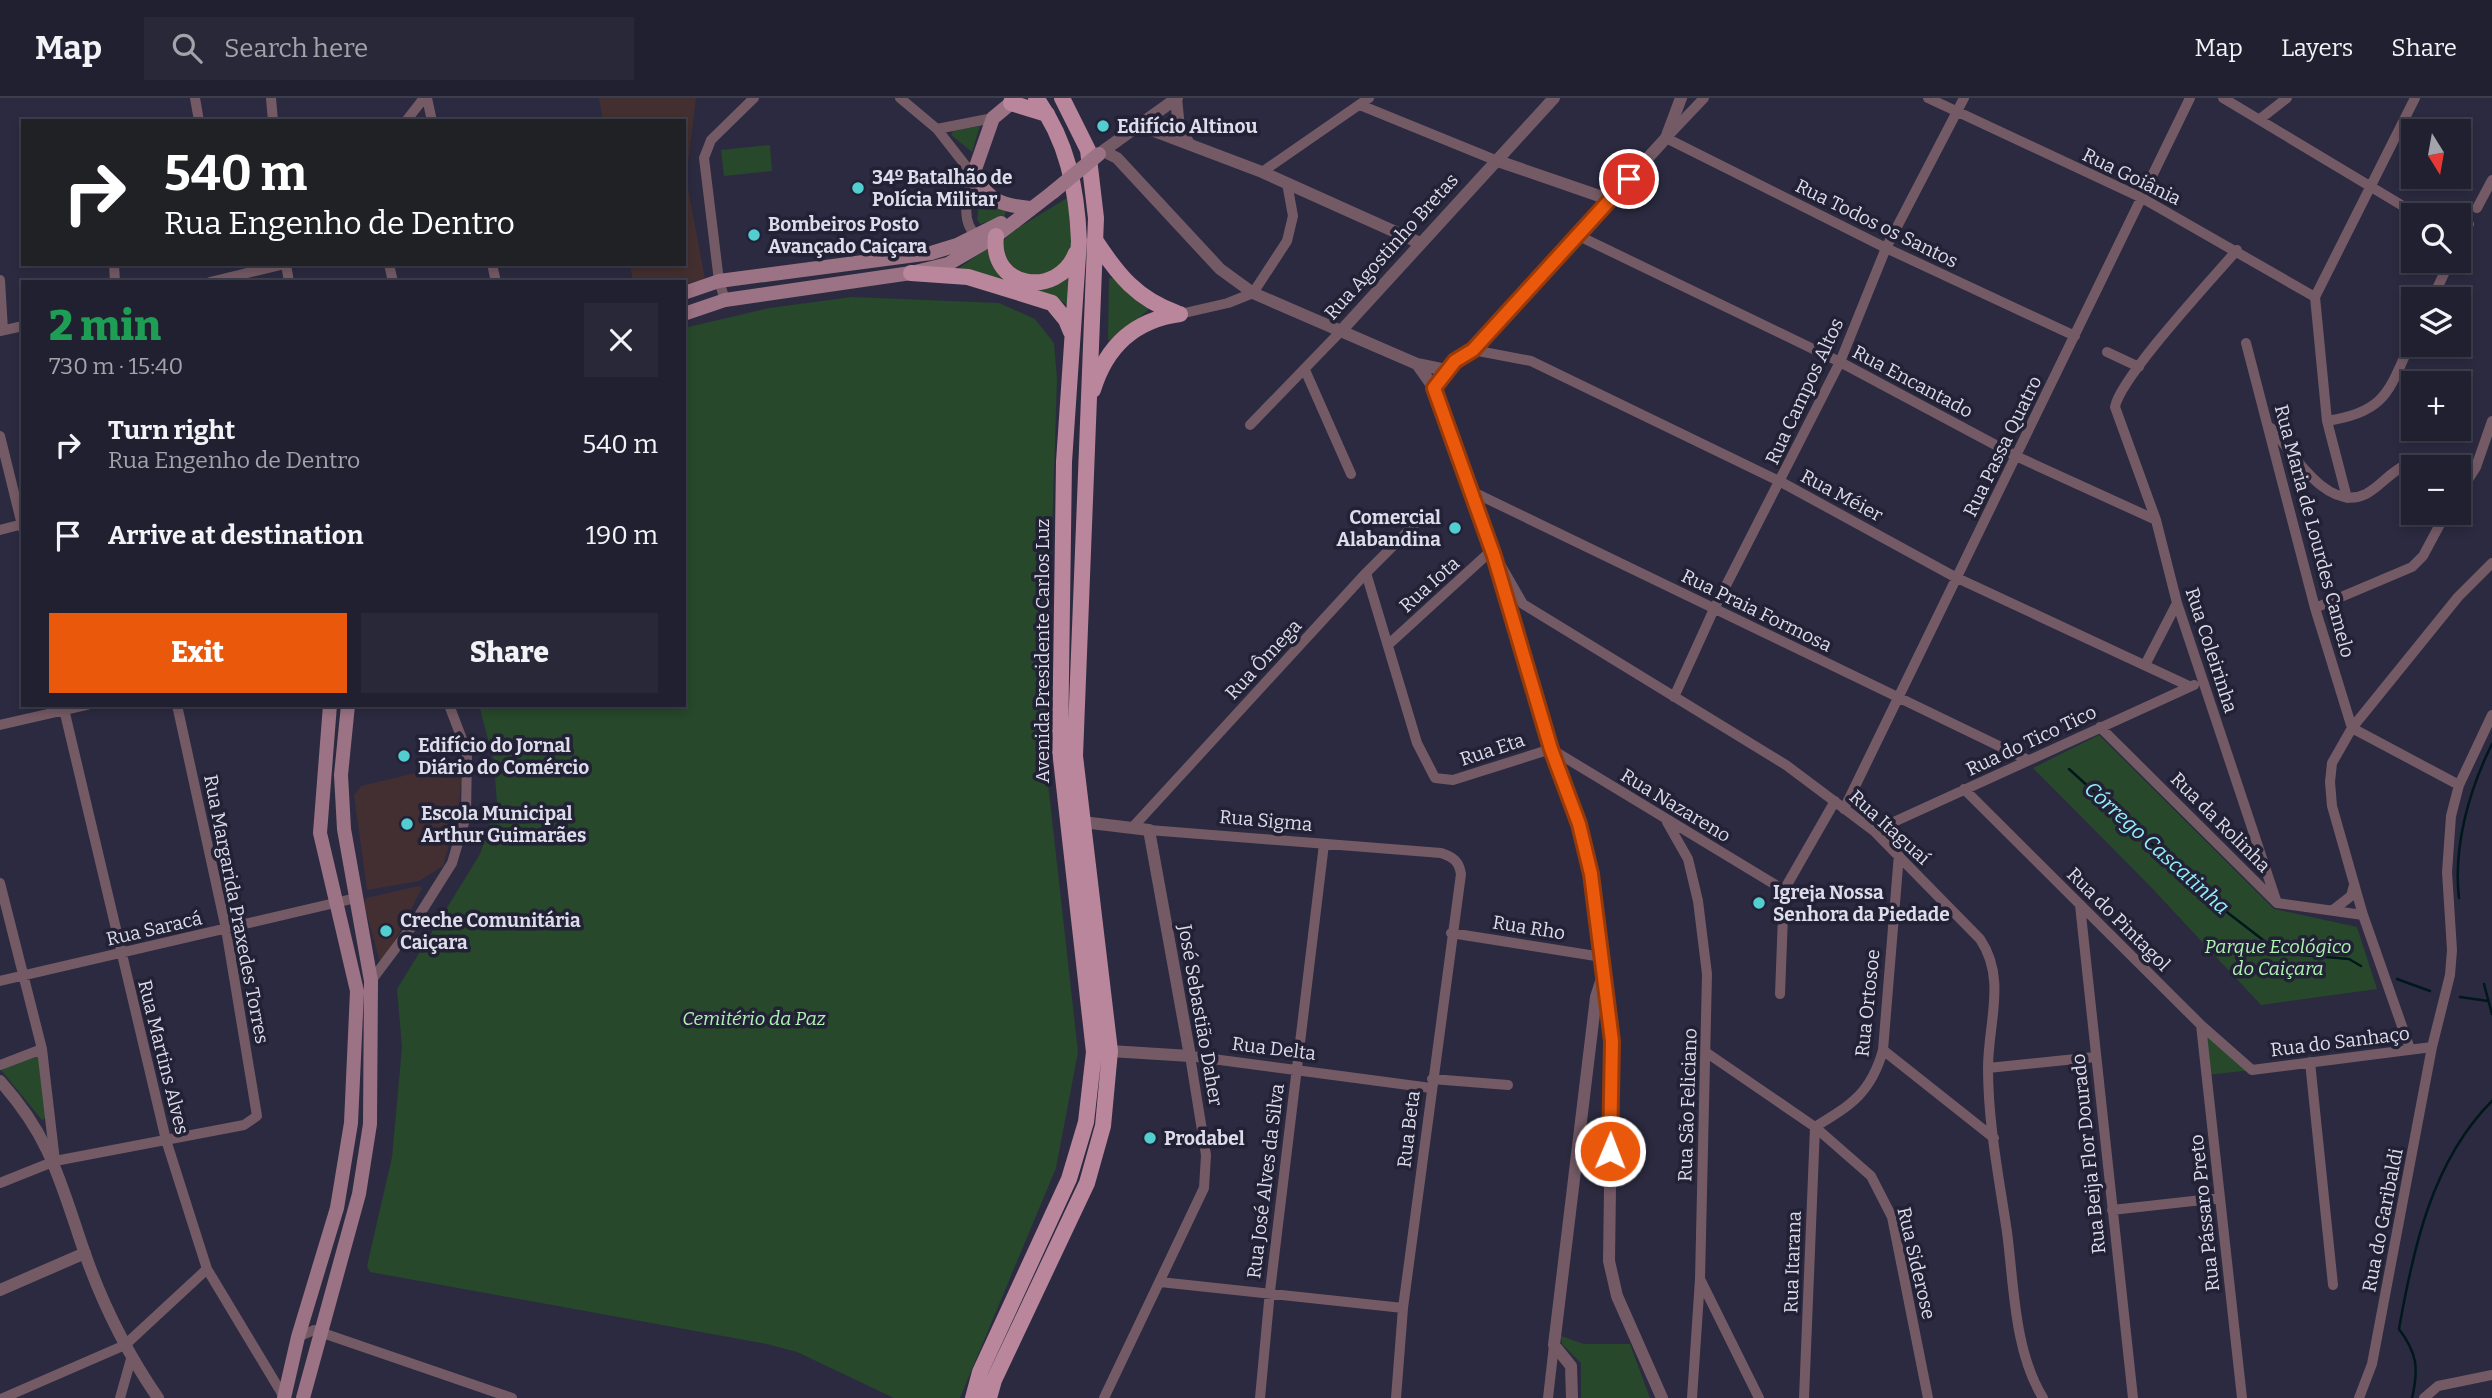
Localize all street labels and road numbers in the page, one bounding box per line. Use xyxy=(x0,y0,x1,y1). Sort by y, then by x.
street label: Rua Goiânia xyxy=(2079,143,2185,210)
street label: Rua Agostinho Bretas xyxy=(1320,168,1463,324)
street label: Rua Todos os Santos xyxy=(1792,174,1962,273)
street label: Rua Campos Altos xyxy=(1760,314,1848,468)
street label: Rua Encantado xyxy=(1849,340,1977,423)
street label: Rua Passa Quatro xyxy=(1958,372,2047,520)
street label: Rua Maria de Lourdes Camelo xyxy=(2270,402,2359,660)
street label: Rua Méier xyxy=(1797,464,1887,527)
street label: Avenida Presidente Carlos Luz xyxy=(1031,519,1054,783)
street label: Rua Iota xyxy=(1395,551,1464,617)
street label: Rua Praia Formosa xyxy=(1678,564,1836,657)
street label: Rua Coleirinha xyxy=(2180,585,2243,716)
street label: Rua Ômega xyxy=(1220,614,1307,704)
street label: Rua do Tico Tico xyxy=(1962,700,2100,781)
street label: Rua Eta xyxy=(1457,728,1528,771)
street label: Rua Nazareno xyxy=(1617,764,1735,847)
street label: Rua da Rolinha xyxy=(2166,768,2276,877)
street label: Rua Margarida Praxedes Torres xyxy=(199,773,274,1046)
street label: Rua Itaguaí xyxy=(1845,785,1935,870)
street label: Rua Sigma xyxy=(1218,805,1314,836)
street label: Rua do Pintagol xyxy=(2062,863,2175,976)
street label: Rua Saracá xyxy=(104,906,205,951)
street label: Rua Rho xyxy=(1491,910,1567,945)
street label: José Sebastião Daher xyxy=(1173,922,1228,1108)
street label: Rua Ortosoe xyxy=(1850,948,1885,1058)
street label: Rua Martins Alves xyxy=(133,977,194,1137)
street label: Rua do Sanhaço xyxy=(2269,1022,2411,1061)
street label: Rua São Feliciano xyxy=(1673,1028,1702,1182)
street label: Rua Delta xyxy=(1231,1032,1318,1065)
street label: Rua Beija Flor Dourado xyxy=(2067,1053,2110,1255)
street label: Rua José Alves da Silva xyxy=(1242,1082,1289,1280)
street label: Rua Beta xyxy=(1392,1089,1425,1169)
street label: Rua Pássaro Preto xyxy=(2185,1133,2224,1293)
street label: Rua do Garibaldi xyxy=(2357,1146,2408,1294)
street label: Rua Siderose xyxy=(1892,1205,1941,1322)
street label: Rua Itarana xyxy=(1779,1210,1806,1314)

